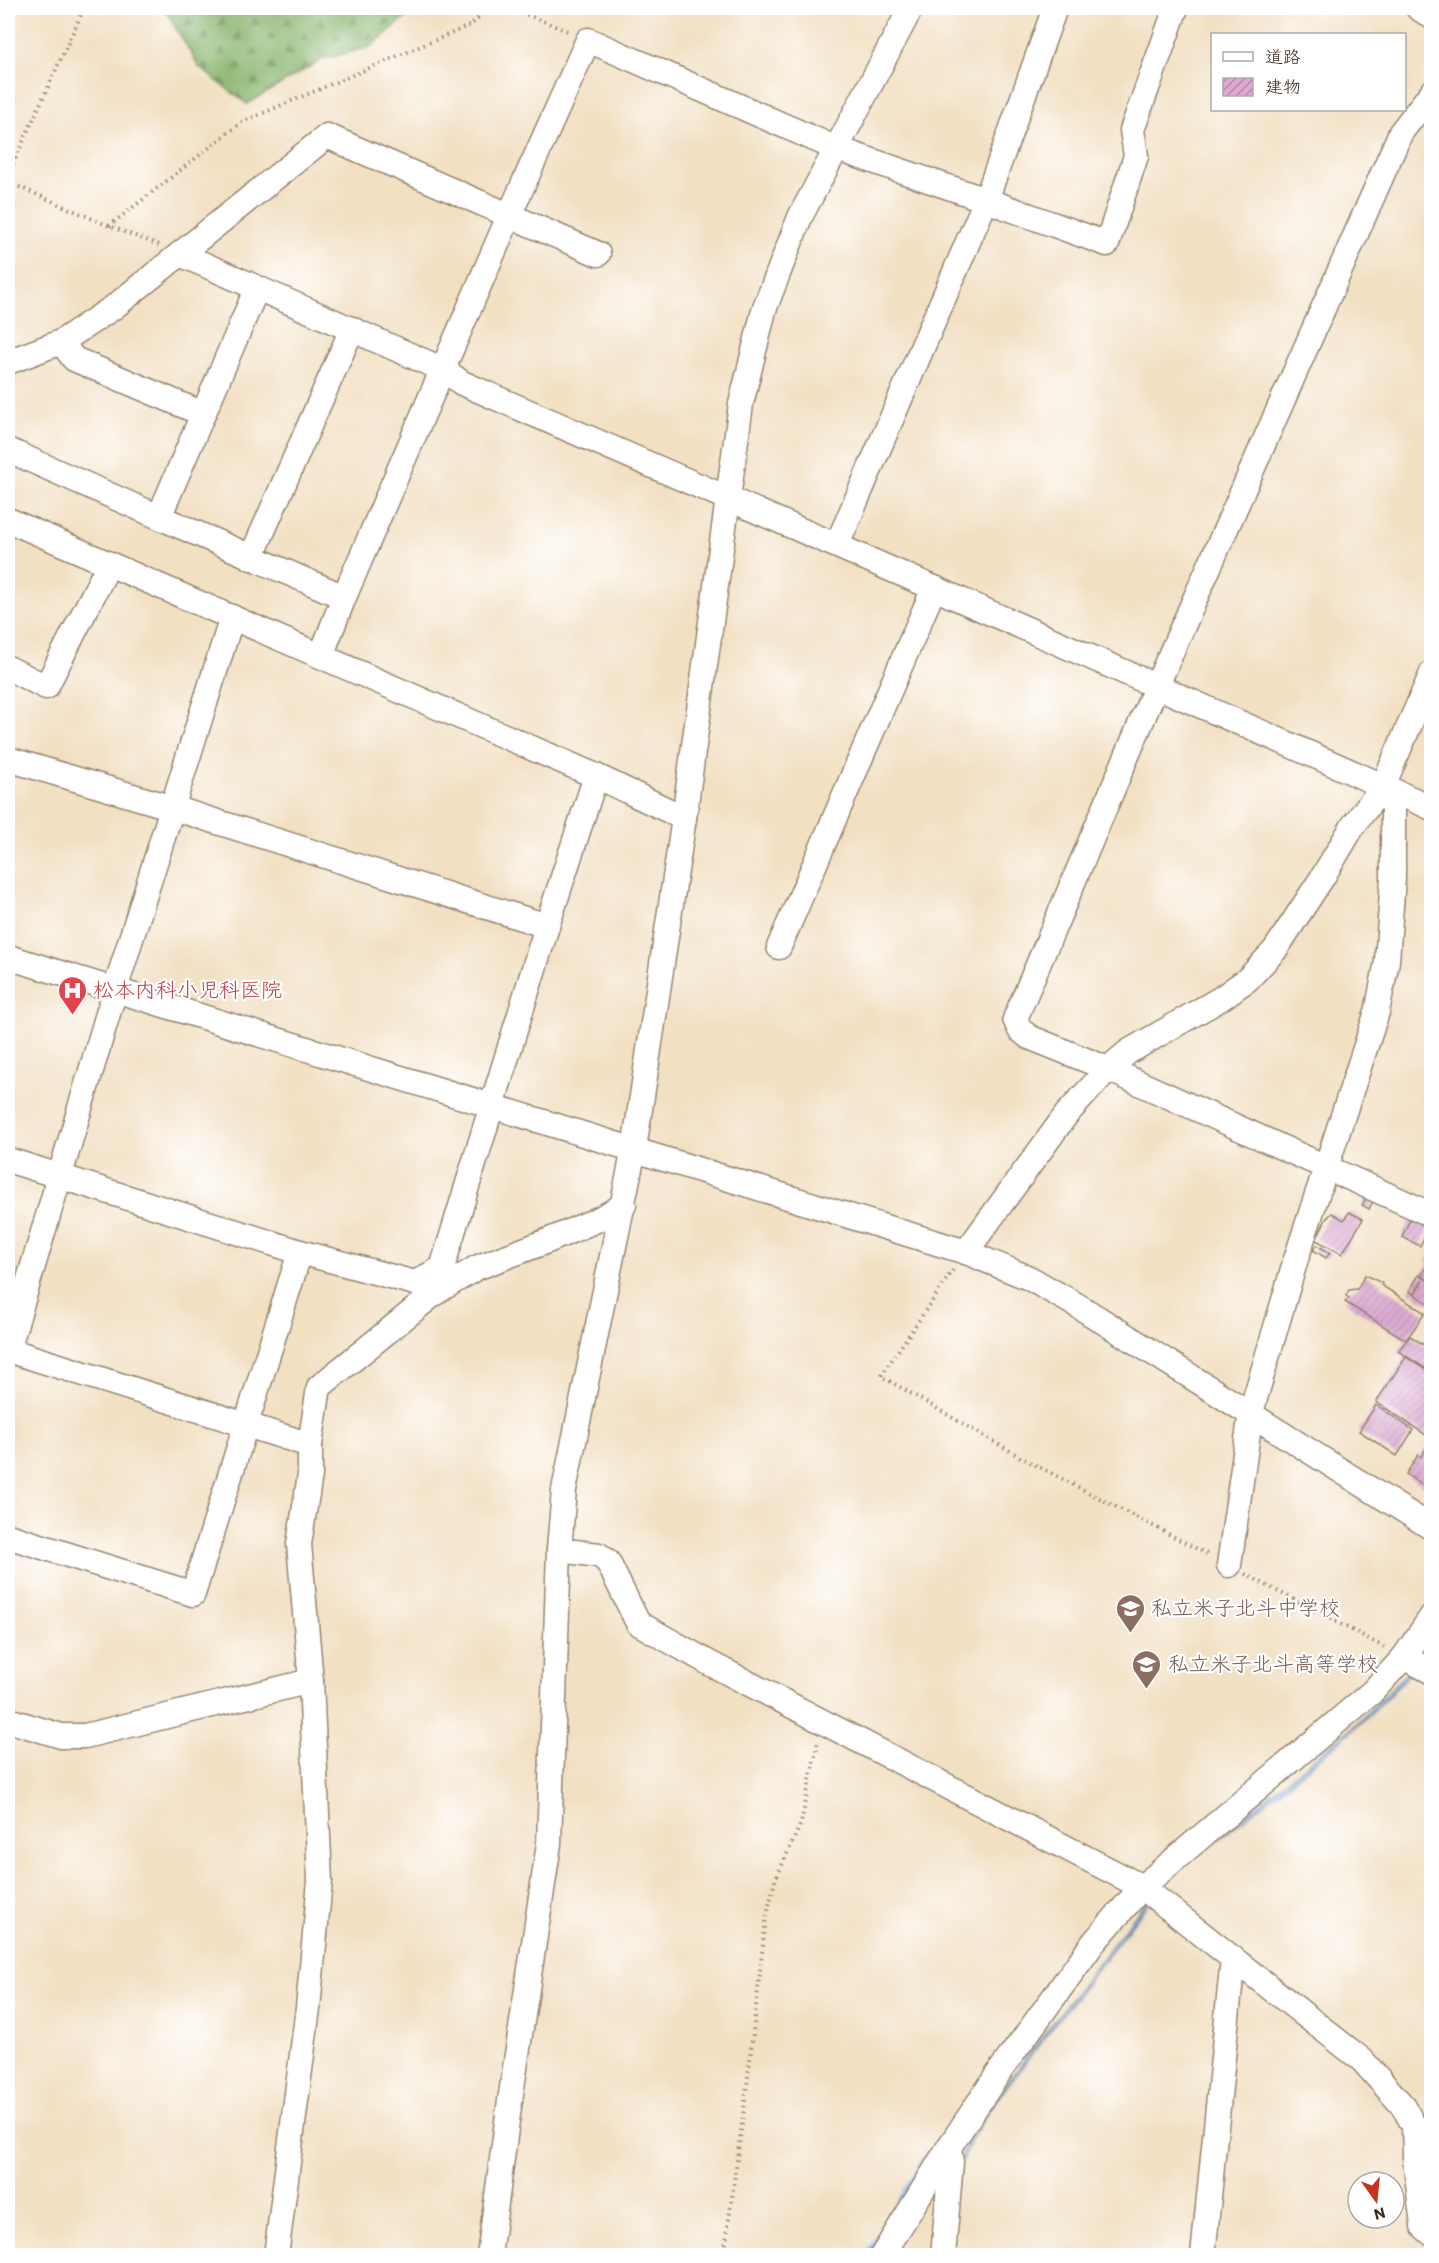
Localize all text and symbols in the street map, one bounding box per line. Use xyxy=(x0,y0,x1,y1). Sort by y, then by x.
legend xyxy=(1211,33,1406,111)
text: 道路 xyxy=(1265,46,1301,68)
text: 建物 xyxy=(1265,76,1301,98)
hospital icon: 松本内科小児科医院 xyxy=(56,974,88,1016)
place label: 松本内科小児科医院 xyxy=(93,977,282,1002)
school or university icon: 私立米子北斗中学校 xyxy=(1114,1592,1146,1634)
place label: 私立米子北斗中学校 xyxy=(1151,1595,1340,1620)
school or university icon: 私立米子北斗高等学校 xyxy=(1131,1648,1163,1690)
place label: 私立米子北斗高等学校 xyxy=(1168,1651,1378,1676)
north arrow xyxy=(1346,2170,1406,2230)
text: N xyxy=(1372,2203,1387,2225)

